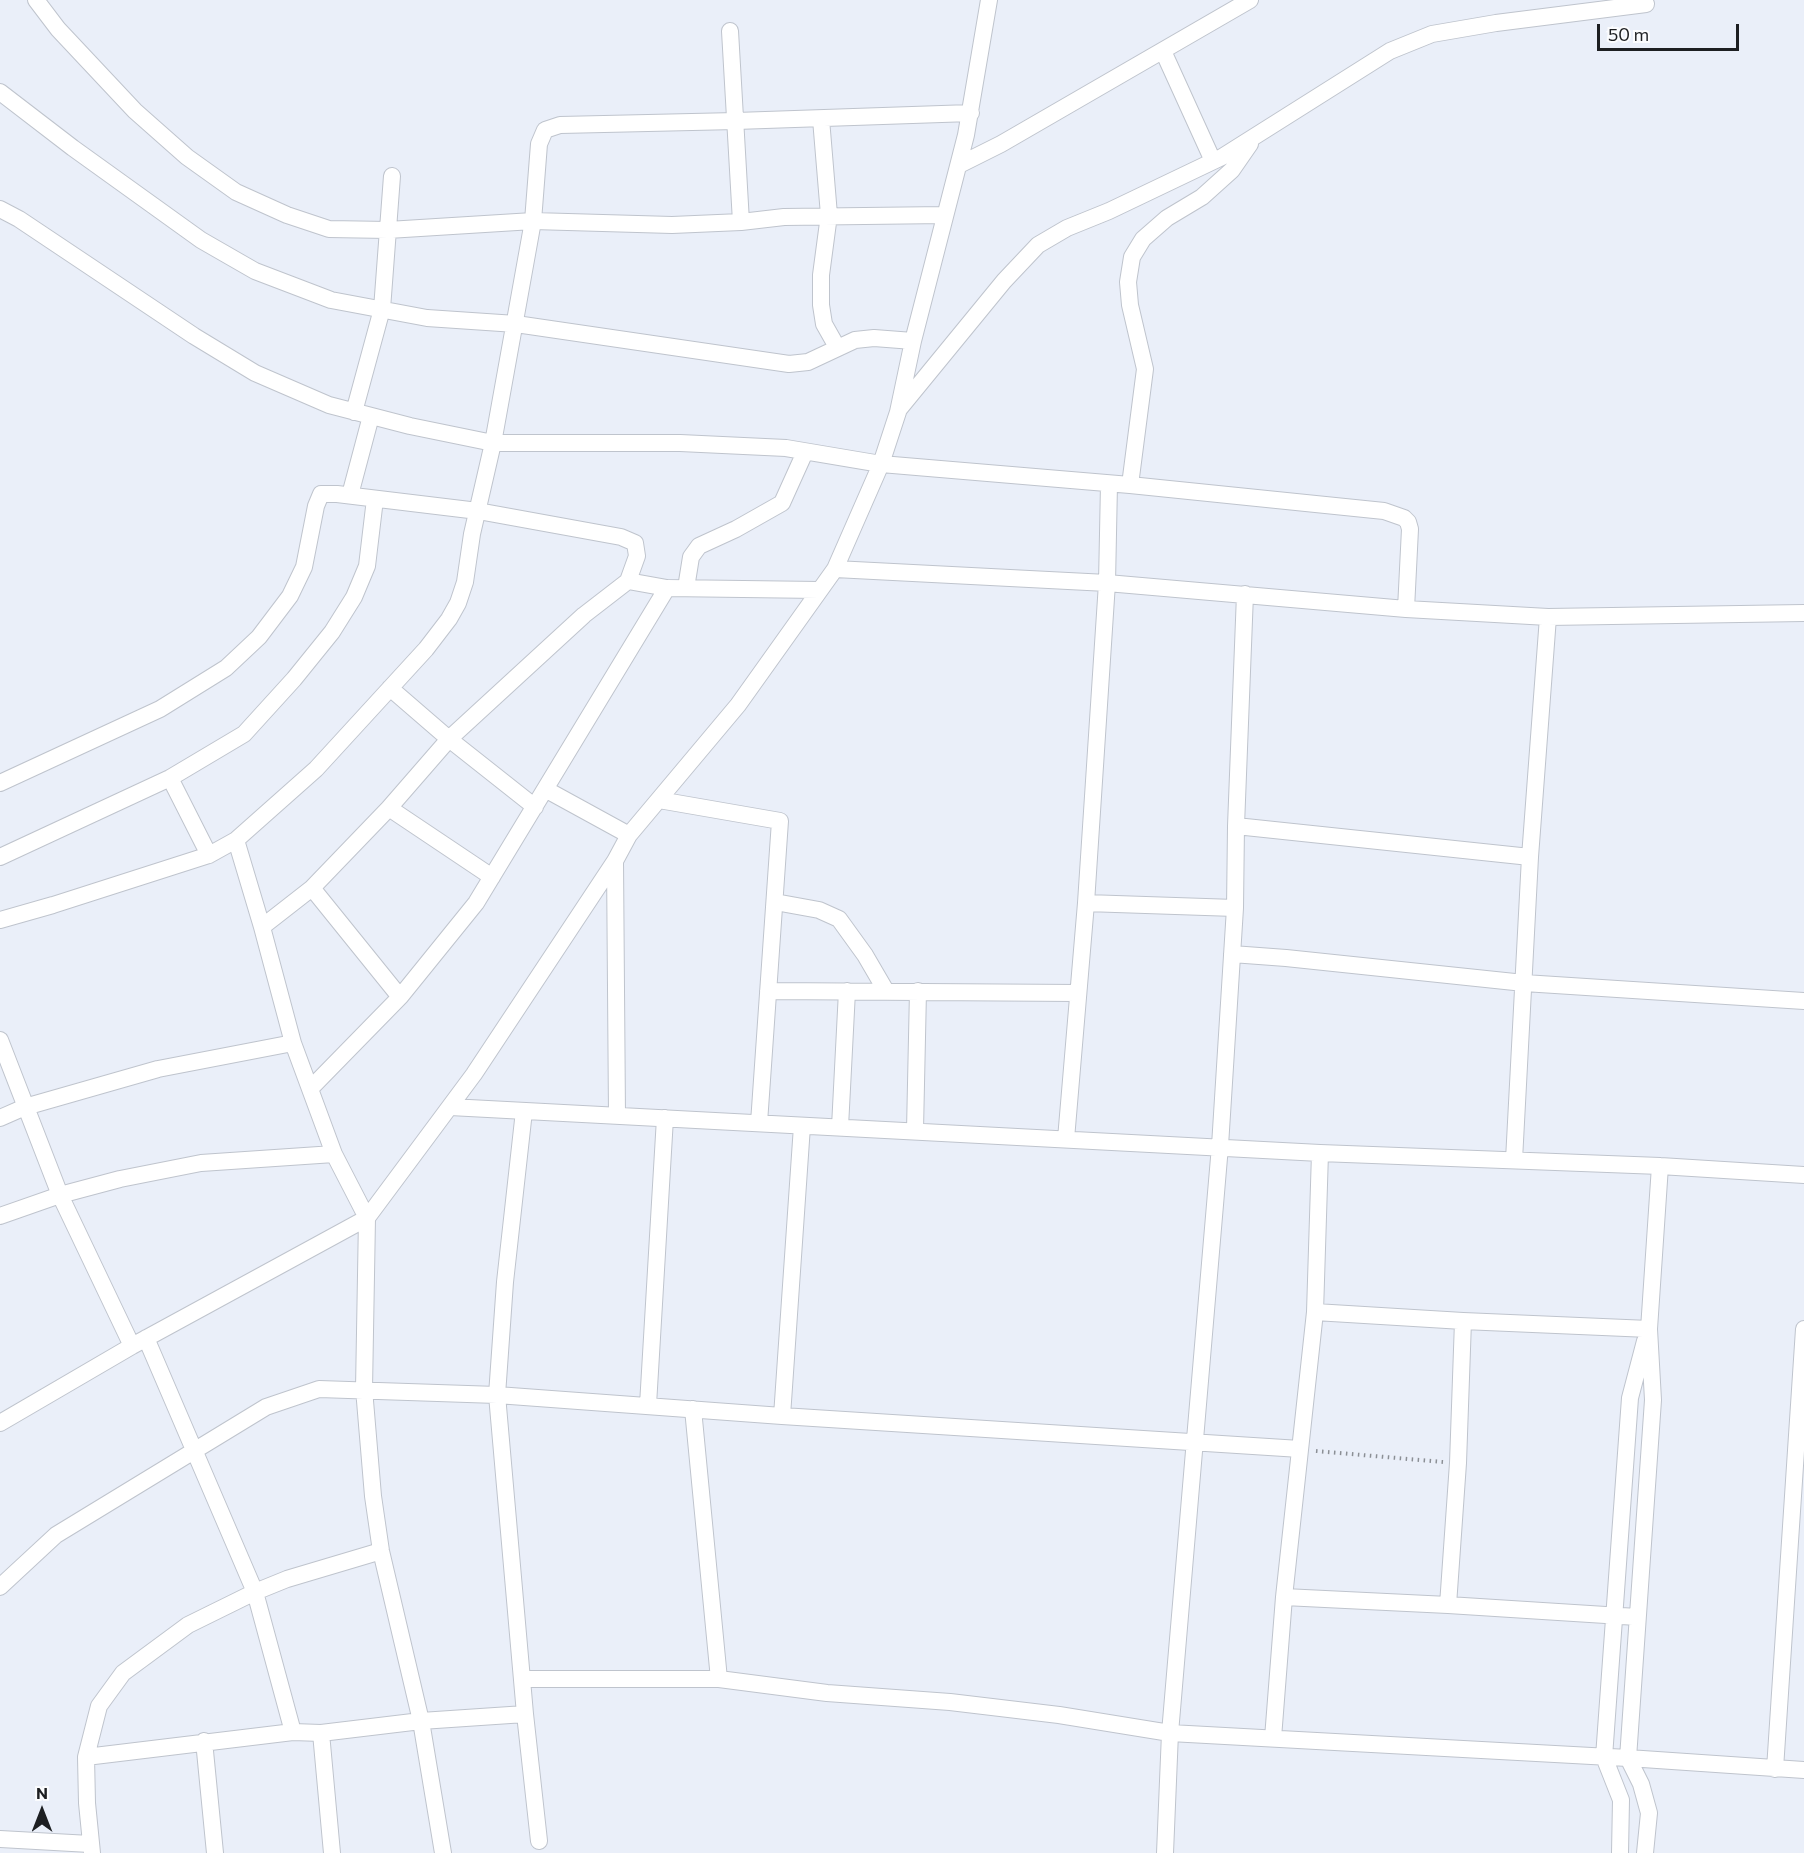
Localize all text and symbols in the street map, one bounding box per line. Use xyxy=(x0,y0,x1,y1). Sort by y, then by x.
scale bar xyxy=(1600,12,1742,50)
text: 50 m xyxy=(1608,23,1649,45)
north arrow xyxy=(12,1781,72,1841)
text: N xyxy=(36,1783,48,1802)

